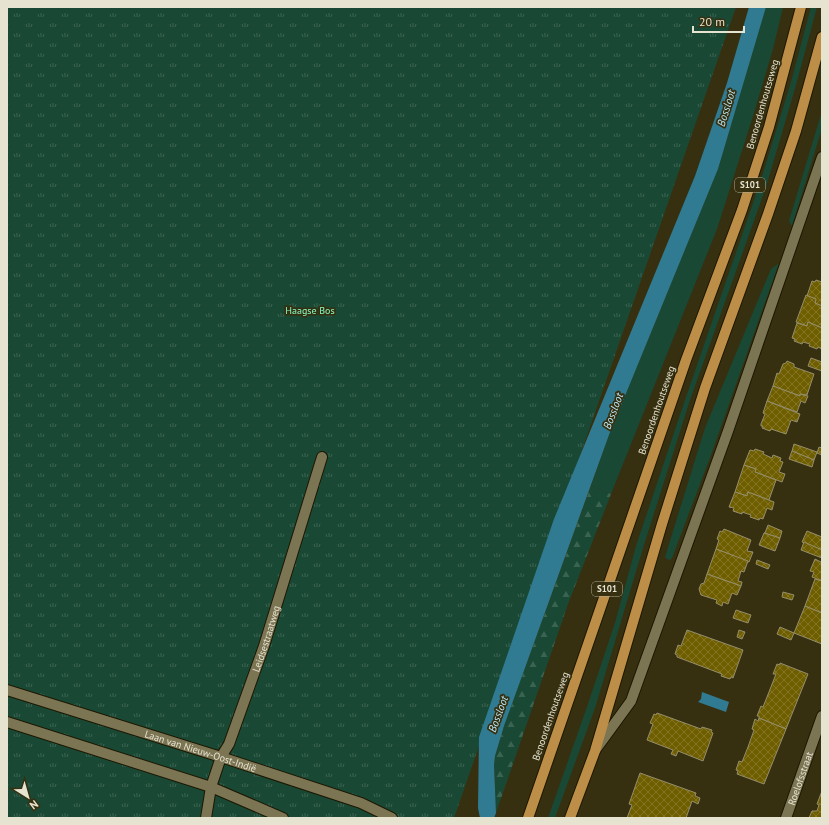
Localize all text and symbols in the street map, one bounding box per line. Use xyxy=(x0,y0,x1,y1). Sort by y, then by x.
scale bar xyxy=(693,8,744,34)
text: 20 m xyxy=(699,14,725,29)
street label: Benoordenhoutseweg xyxy=(743,58,782,151)
water label: Bossloot xyxy=(714,87,738,128)
road number: S101 xyxy=(735,178,765,192)
park label: Haagse Bos xyxy=(285,304,335,317)
street label: Benoordenhoutseweg xyxy=(635,364,678,456)
water label: Bossloot xyxy=(600,390,626,431)
road number: S101 xyxy=(592,582,622,596)
street label: Leidsestraatweg xyxy=(249,604,283,674)
street label: Benoordenhoutseweg xyxy=(529,670,572,762)
water label: Bossloot xyxy=(485,693,511,734)
street label: Laan van Nieuw-Oost-Indië xyxy=(143,728,258,775)
street label: Roelofsstraat xyxy=(785,749,816,807)
north arrow xyxy=(8,777,48,817)
text: N xyxy=(27,797,41,813)

